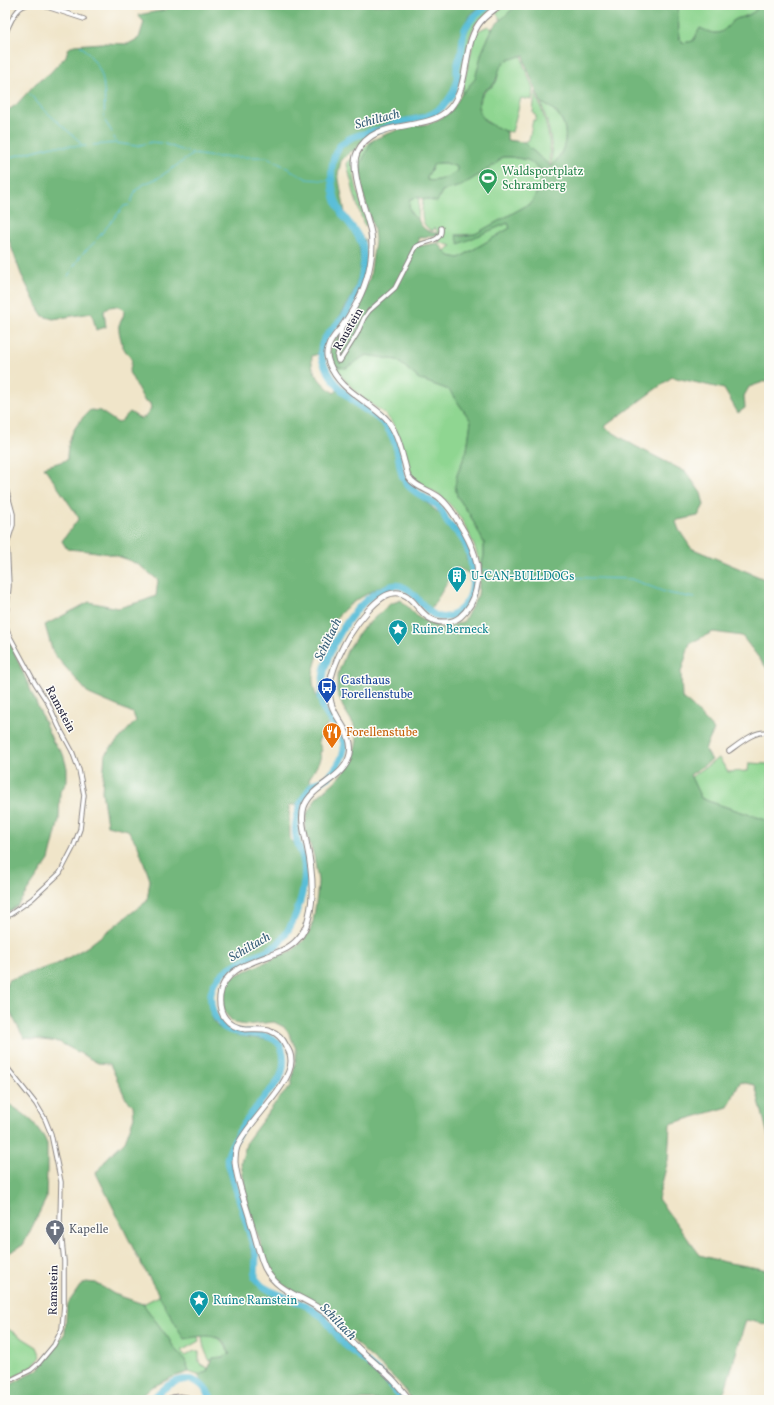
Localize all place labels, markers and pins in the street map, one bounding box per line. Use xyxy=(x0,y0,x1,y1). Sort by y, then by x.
place label: Waldsportplatz Schramberg xyxy=(502,164,584,194)
sports icon: Waldsportplatz Schramberg xyxy=(477,167,499,195)
building icon: U-CAN-BULLDOGs xyxy=(446,565,468,593)
place label: U-CAN-BULLDOGs xyxy=(471,569,574,585)
place icon: Ruine Berneck xyxy=(387,618,409,646)
place label: Ruine Berneck xyxy=(412,622,489,638)
place label: Gasthaus Forellenstube xyxy=(341,673,413,703)
bus stop icon: Gasthaus Forellenstube xyxy=(316,676,338,704)
restaurant icon: Forellenstube xyxy=(321,721,343,749)
place label: Forellenstube xyxy=(346,725,418,741)
church icon: Kapelle xyxy=(44,1218,66,1246)
place label: Kapelle xyxy=(69,1222,109,1238)
place icon: Ruine Ramstein xyxy=(188,1289,210,1317)
place label: Ruine Ramstein xyxy=(213,1293,297,1309)

